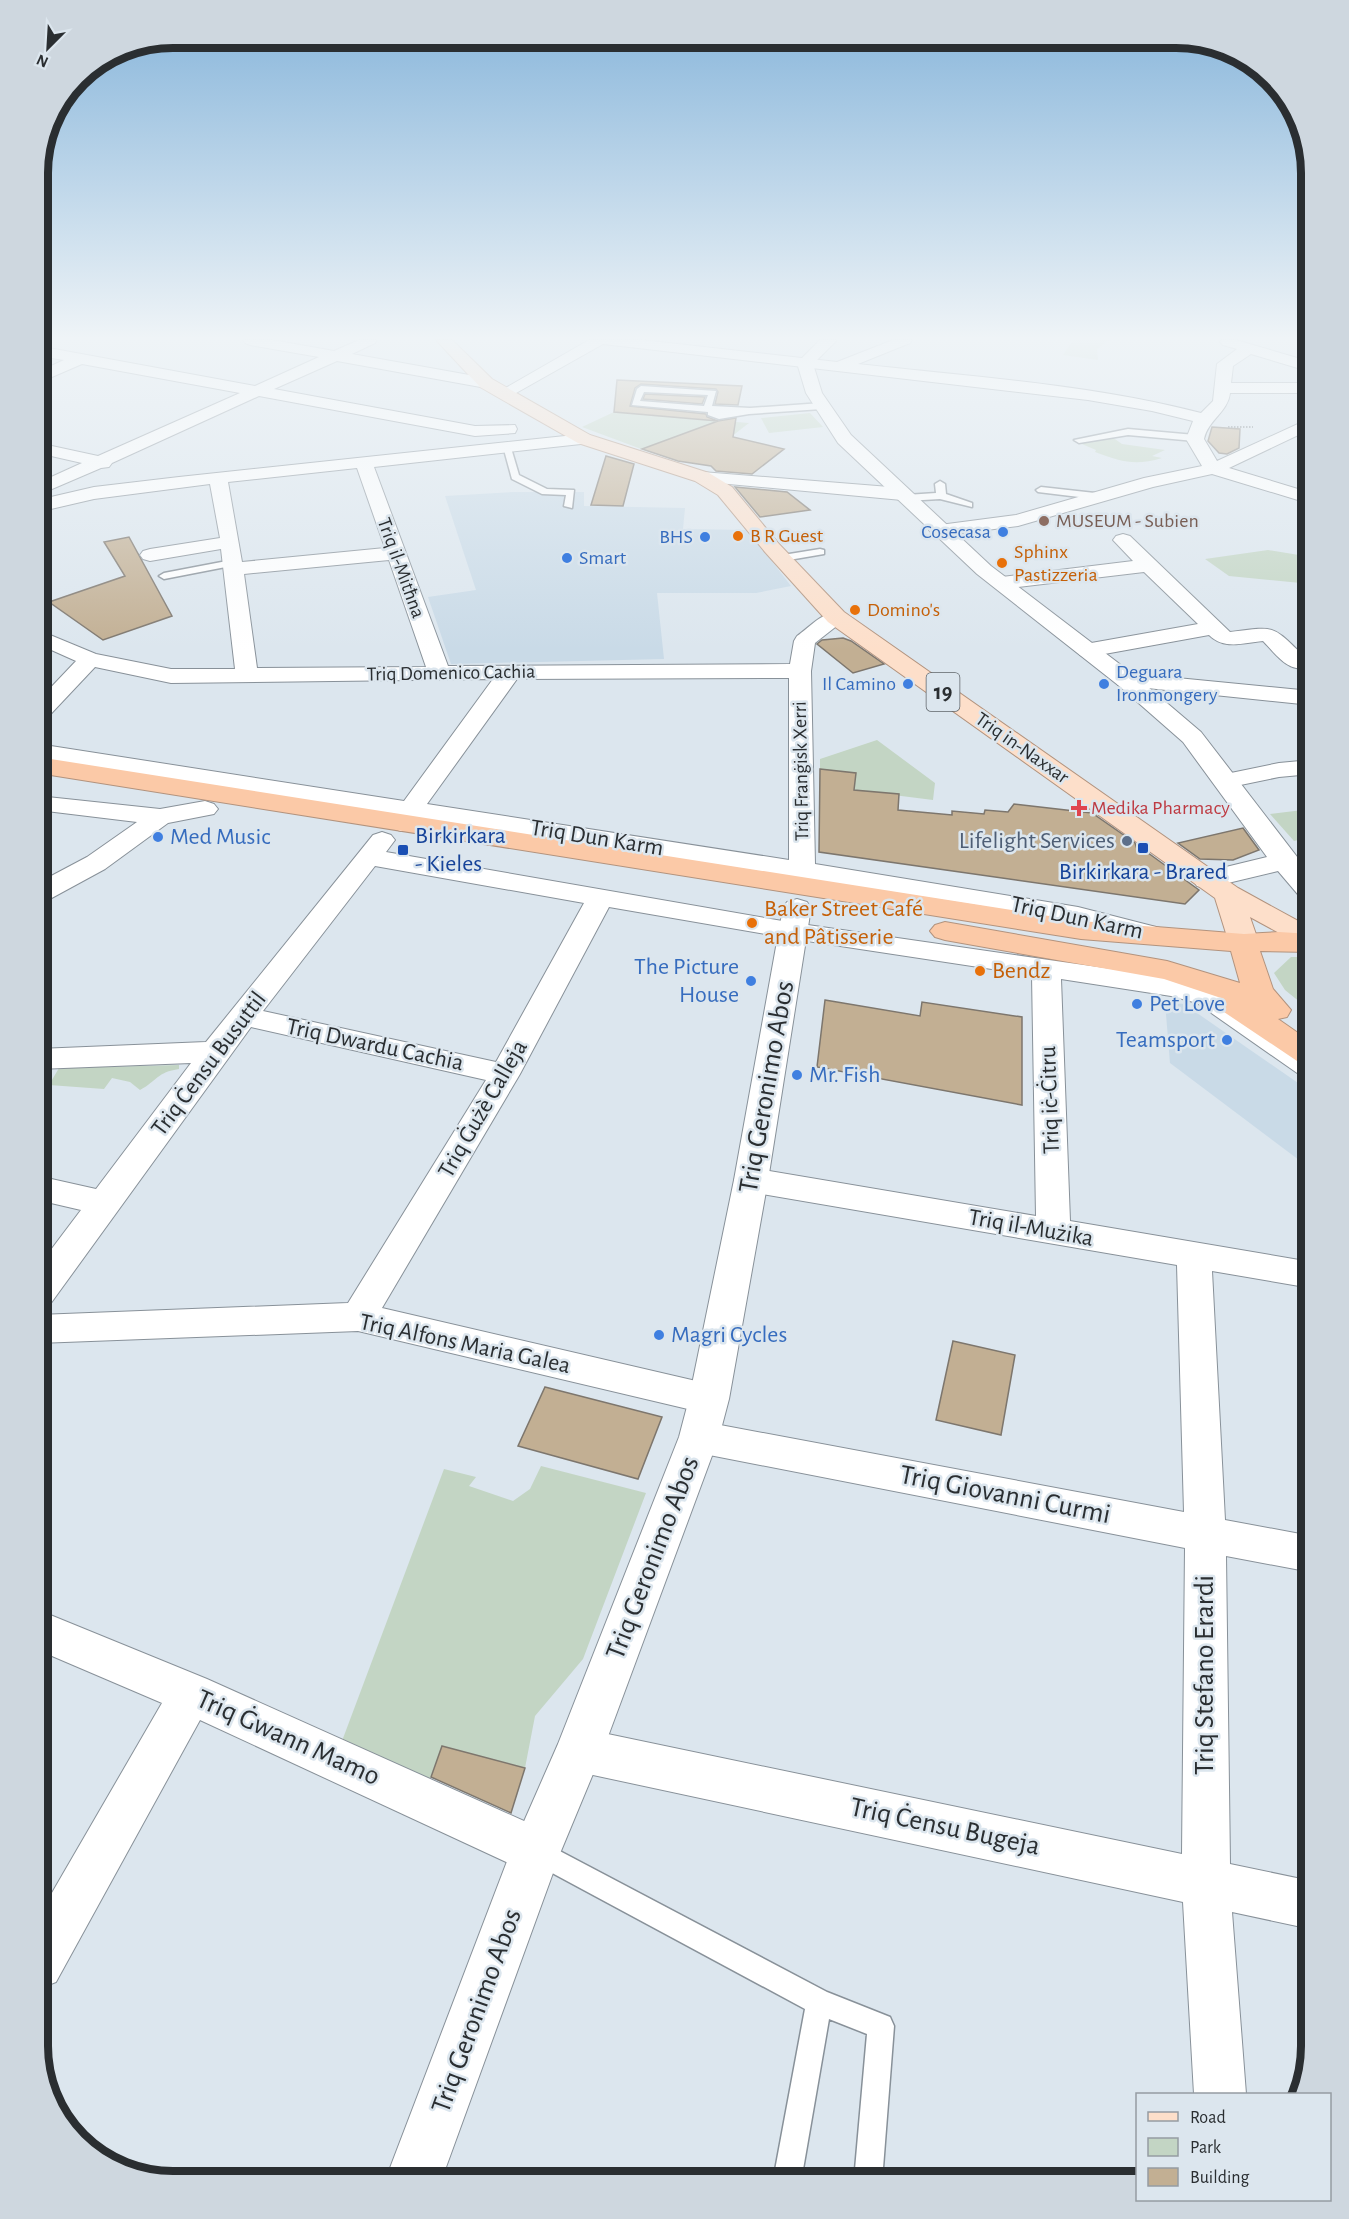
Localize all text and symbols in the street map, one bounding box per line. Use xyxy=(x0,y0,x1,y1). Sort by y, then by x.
north arrow xyxy=(18,18,78,78)
text: N xyxy=(34,51,51,70)
place label: MUSEUM - Subien xyxy=(1056,511,1199,531)
marker: MUSEUM - Subien xyxy=(1037,514,1051,528)
street label: Triq il-Mitħna xyxy=(374,515,428,621)
place label: Cosecasa xyxy=(921,522,991,542)
marker: Cosecasa xyxy=(996,525,1010,539)
place label: B R Guest xyxy=(750,526,824,546)
place label: BHS xyxy=(659,527,693,547)
marker: B R Guest xyxy=(731,529,745,543)
marker: BHS xyxy=(698,530,712,544)
place label: Sphinx Pastizzeria xyxy=(1014,542,1098,585)
place label: Smart xyxy=(579,548,627,568)
marker: Smart xyxy=(560,551,574,565)
marker: Sphinx Pastizzeria xyxy=(995,556,1009,570)
place label: Domino's xyxy=(867,600,940,620)
marker: Domino's xyxy=(848,603,862,617)
street label: Triq Domenico Cachia xyxy=(366,662,536,684)
place label: Deguara Ironmongery xyxy=(1116,662,1218,705)
road number: 19 xyxy=(926,673,960,711)
place label: Il Camino xyxy=(822,674,896,694)
marker: Il Camino xyxy=(901,677,915,691)
marker: Deguara Ironmongery xyxy=(1097,677,1111,691)
street label: Triq Franġisk Xerri xyxy=(790,701,812,841)
street label: Triq in-Naxxar xyxy=(972,709,1073,788)
place label: Medika Pharmacy xyxy=(1091,798,1230,818)
marker: Medika Pharmacy xyxy=(1072,801,1086,815)
street label: Triq Dun Karm xyxy=(529,816,665,860)
place label: Birkirkara - Kieles xyxy=(415,824,506,876)
place label: Med Music xyxy=(170,825,271,849)
place label: Lifelight Services xyxy=(959,829,1115,853)
marker: Med Music xyxy=(151,830,165,844)
marker: Lifelight Services xyxy=(1120,834,1134,848)
marker: Birkirkara - Brared xyxy=(1136,841,1150,855)
marker: Birkirkara - Kieles xyxy=(396,843,410,857)
place label: Birkirkara - Brared xyxy=(1059,860,1227,884)
street label: Triq Dun Karm xyxy=(1009,892,1145,944)
place label: Baker Street Café and Pâtisserie xyxy=(764,897,923,949)
marker: Baker Street Café and Pâtisserie xyxy=(745,916,759,930)
place label: The Picture House xyxy=(634,955,739,1007)
place label: Bendz xyxy=(992,959,1051,983)
marker: Bendz xyxy=(973,964,987,978)
marker: The Picture House xyxy=(744,974,758,988)
street label: Triq Geronimo Abos xyxy=(735,979,799,1195)
street label: Triq Ċensu Busuttil xyxy=(146,986,271,1141)
place label: Pet Love xyxy=(1149,992,1225,1016)
marker: Pet Love xyxy=(1130,997,1144,1011)
street label: Triq Dwardu Cachia xyxy=(284,1014,466,1076)
place label: Teamsport xyxy=(1116,1028,1215,1052)
marker: Teamsport xyxy=(1220,1033,1234,1047)
street label: Triq Ġużè Calleja xyxy=(432,1035,532,1182)
street label: Triq iċ-Ċitru xyxy=(1034,1046,1064,1154)
place label: Mr. Fish xyxy=(809,1063,880,1087)
marker: Mr. Fish xyxy=(790,1068,804,1082)
street label: Triq il-Mużika xyxy=(967,1205,1095,1251)
street label: Triq Alfons Maria Galea xyxy=(357,1310,573,1378)
place label: Magri Cycles xyxy=(671,1323,787,1347)
marker: Magri Cycles xyxy=(652,1328,666,1342)
street label: Triq Geronimo Abos xyxy=(601,1453,705,1663)
street label: Triq Giovanni Curmi xyxy=(897,1461,1113,1529)
street label: Triq Stefano Erardi xyxy=(1191,1575,1219,1775)
street label: Triq Ġwann Mamo xyxy=(192,1683,385,1791)
street label: Triq Ċensu Bugeja xyxy=(847,1791,1043,1861)
street label: Triq Geronimo Abos xyxy=(427,1905,527,2117)
legend xyxy=(1136,2093,1331,2201)
text: Road xyxy=(1190,2109,1226,2127)
text: Park xyxy=(1190,2139,1222,2157)
text: Building xyxy=(1190,2169,1250,2187)

